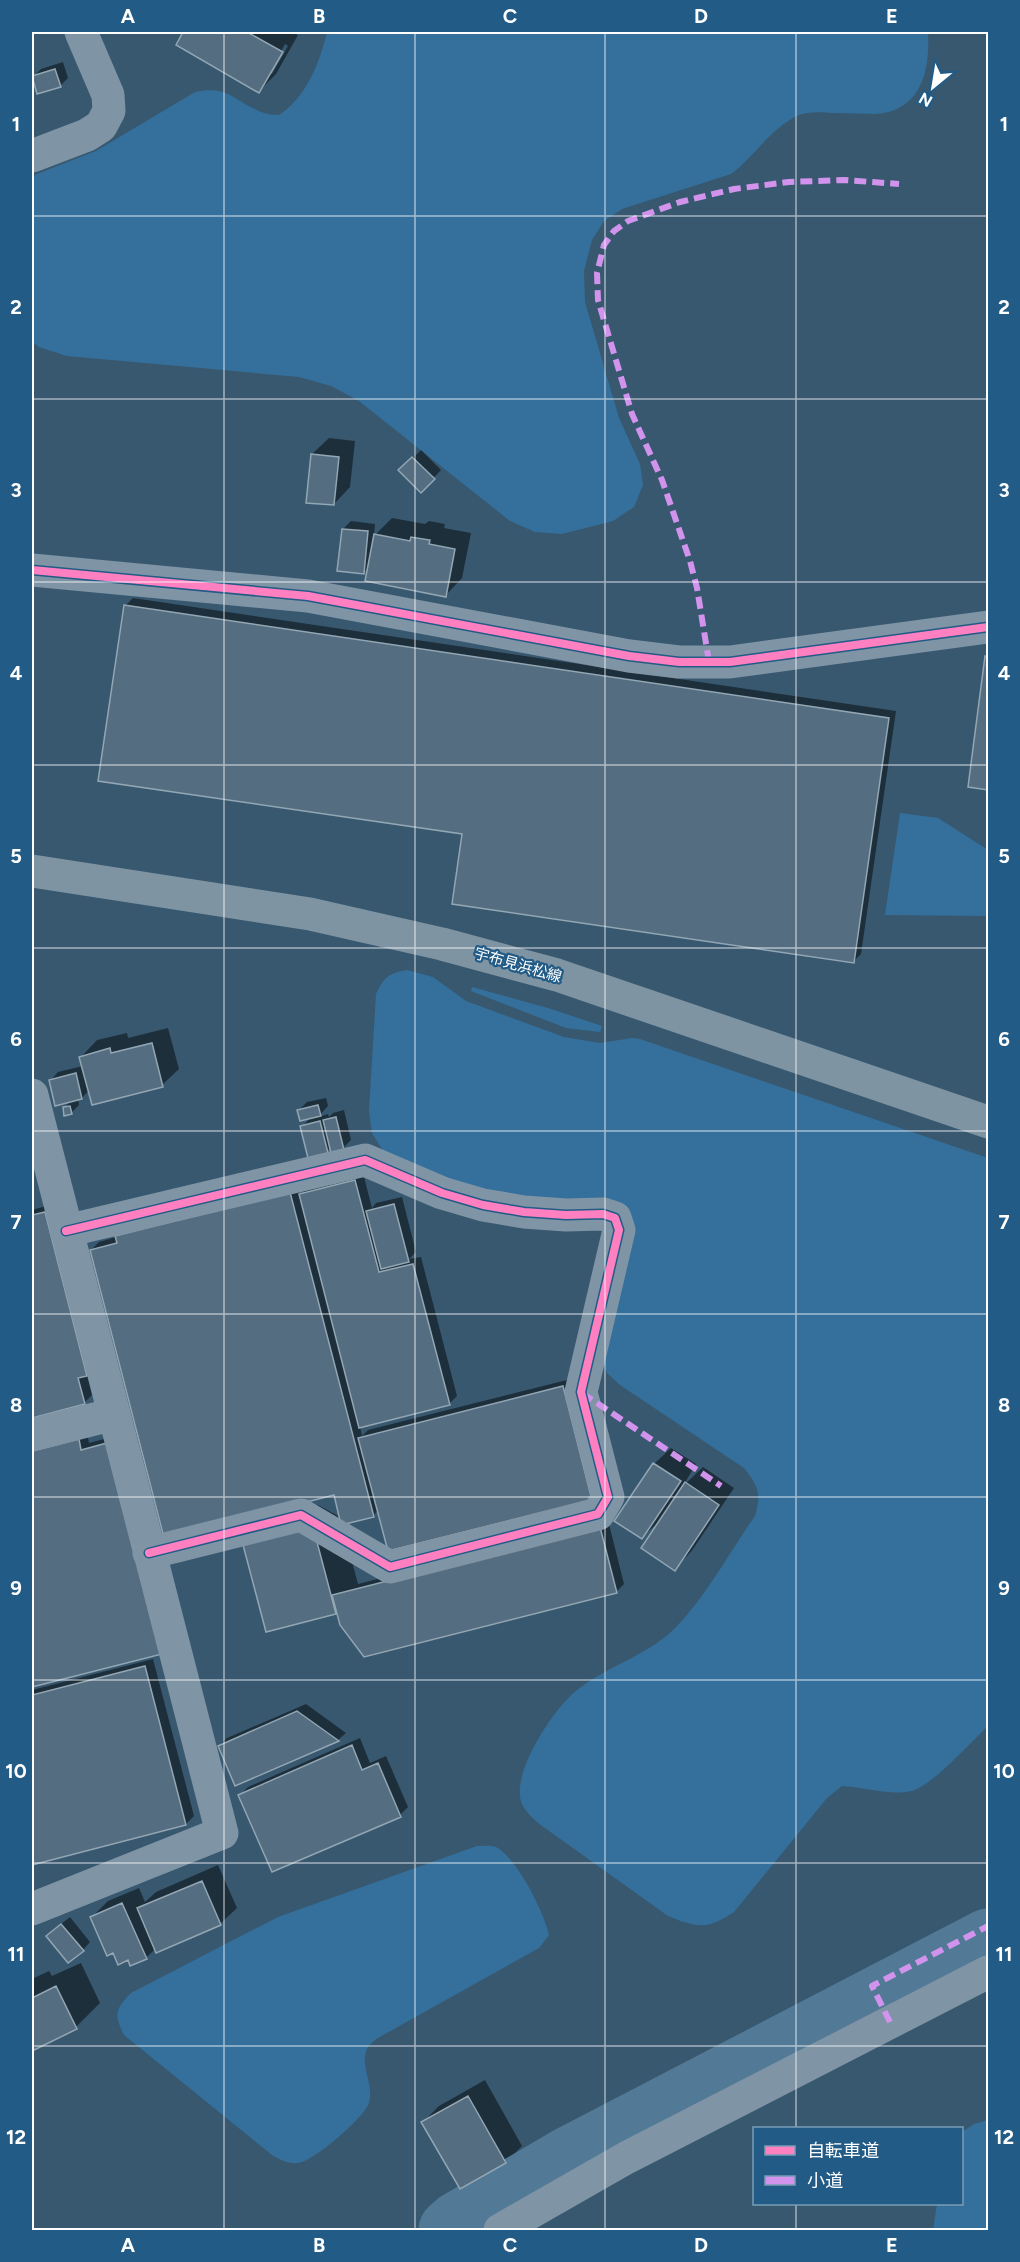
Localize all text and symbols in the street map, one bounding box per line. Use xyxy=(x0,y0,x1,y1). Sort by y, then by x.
text: A xyxy=(121,4,136,28)
text: B xyxy=(313,4,325,28)
text: C xyxy=(503,4,517,28)
text: D xyxy=(694,4,708,28)
text: E xyxy=(886,4,898,28)
north arrow xyxy=(903,57,963,117)
text: N xyxy=(916,88,936,111)
text: 1 xyxy=(12,112,20,136)
text: 1 xyxy=(1000,112,1008,136)
text: 2 xyxy=(10,295,22,319)
text: 2 xyxy=(998,295,1010,319)
text: 3 xyxy=(10,478,22,502)
text: 3 xyxy=(998,478,1010,502)
text: 4 xyxy=(10,661,23,685)
text: 4 xyxy=(998,661,1011,685)
text: 5 xyxy=(10,844,22,868)
text: 5 xyxy=(998,844,1010,868)
street label: 宇布見浜松線 xyxy=(472,944,564,986)
text: 6 xyxy=(10,1027,22,1051)
text: 6 xyxy=(998,1027,1010,1051)
text: 7 xyxy=(10,1210,22,1234)
text: 7 xyxy=(998,1210,1010,1234)
text: 8 xyxy=(10,1393,22,1417)
text: 8 xyxy=(998,1393,1010,1417)
text: 9 xyxy=(10,1576,22,1600)
text: 9 xyxy=(998,1576,1010,1600)
text: 10 xyxy=(5,1759,27,1783)
text: 10 xyxy=(993,1759,1015,1783)
text: 11 xyxy=(8,1942,24,1966)
text: 11 xyxy=(996,1942,1012,1966)
text: 12 xyxy=(6,2125,26,2149)
text: 12 xyxy=(994,2125,1014,2149)
legend xyxy=(753,2127,963,2205)
text: 自転車道 xyxy=(807,2140,879,2162)
text: 小道 xyxy=(807,2170,843,2192)
text: A xyxy=(121,2233,136,2257)
text: B xyxy=(313,2233,325,2257)
text: C xyxy=(503,2233,517,2257)
text: D xyxy=(694,2233,708,2257)
text: E xyxy=(886,2233,898,2257)

